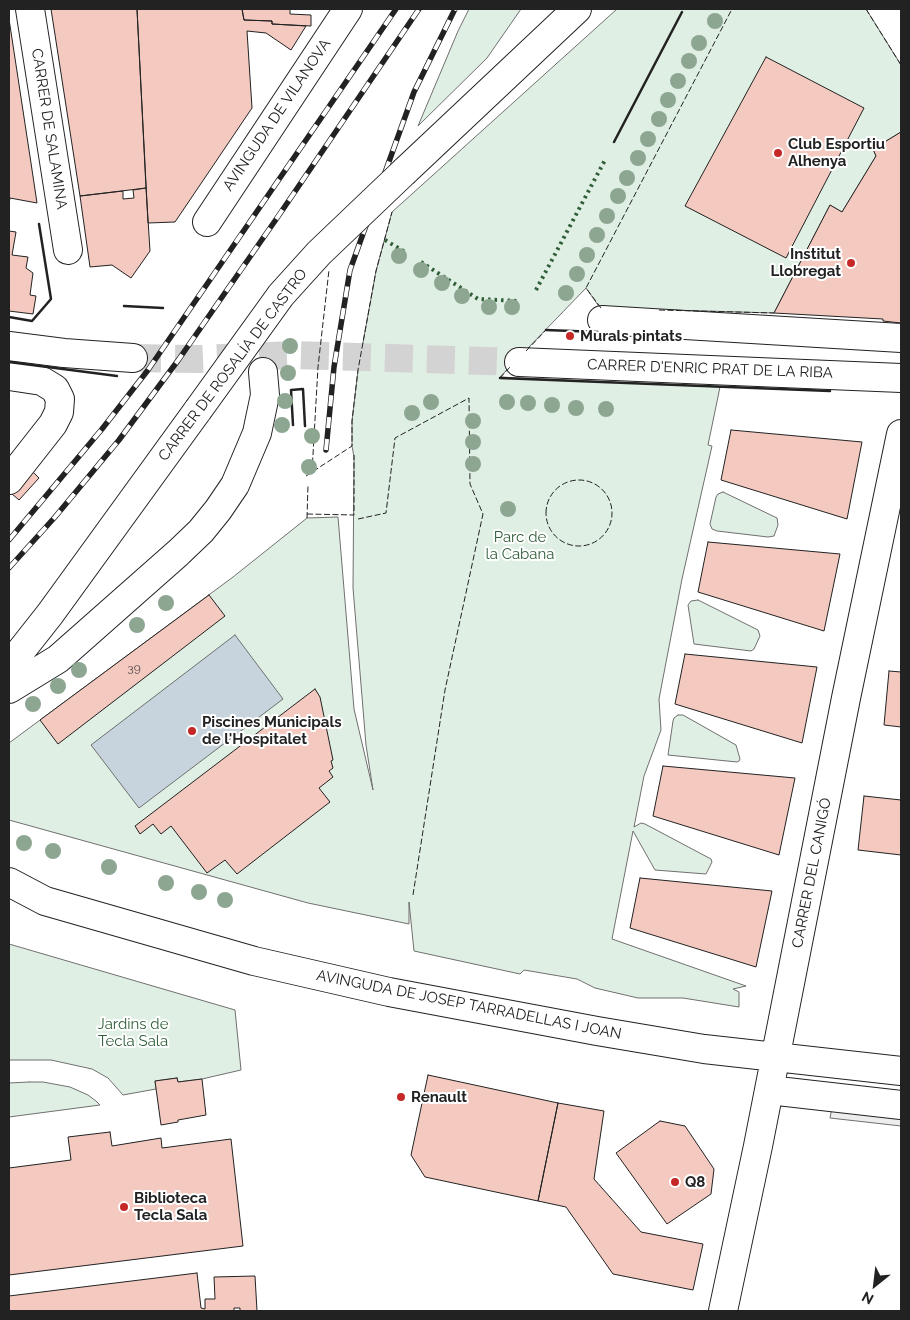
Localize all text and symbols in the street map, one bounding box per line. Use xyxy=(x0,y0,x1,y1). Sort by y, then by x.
street label: AVINGUDA DE VILANOVA xyxy=(219,36,335,194)
street label: CARRER DE SALAMINA xyxy=(27,47,71,211)
place label: Club Esportiu Alhenya xyxy=(788,135,885,170)
marker: Club Esportiu Alhenya xyxy=(772,147,784,159)
place label: Institut Llobregat xyxy=(770,245,841,280)
marker: Institut Llobregat xyxy=(845,257,857,269)
street label: CARRER DE ROSALÍA DE CASTRO xyxy=(155,265,311,465)
place label: Murals pintats xyxy=(580,327,682,345)
marker: Murals pintats xyxy=(564,330,576,342)
street label: CARRER D'ENRIC PRAT DE LA RIBA xyxy=(587,356,833,382)
park label: Parc de la Cabana xyxy=(486,528,554,563)
house number: 39 xyxy=(127,661,141,675)
place label: Piscines Municipals de l'Hospitalet xyxy=(202,713,342,748)
marker: Piscines Municipals de l'Hospitalet xyxy=(186,725,198,737)
street label: CARRER DEL CANIGÓ xyxy=(789,796,835,950)
street label: AVINGUDA DE JOSEP TARRADELLAS I JOAN xyxy=(315,967,623,1043)
park label: Jardins de Tecla Sala xyxy=(98,1015,168,1050)
place label: Renault xyxy=(411,1088,467,1106)
marker: Renault xyxy=(395,1091,407,1103)
place label: Q8 xyxy=(685,1173,705,1191)
marker: Q8 xyxy=(669,1176,681,1188)
place label: Biblioteca Tecla Sala xyxy=(134,1189,207,1224)
marker: Biblioteca Tecla Sala xyxy=(118,1201,130,1213)
north arrow xyxy=(850,1260,900,1310)
text: N xyxy=(859,1289,876,1308)

